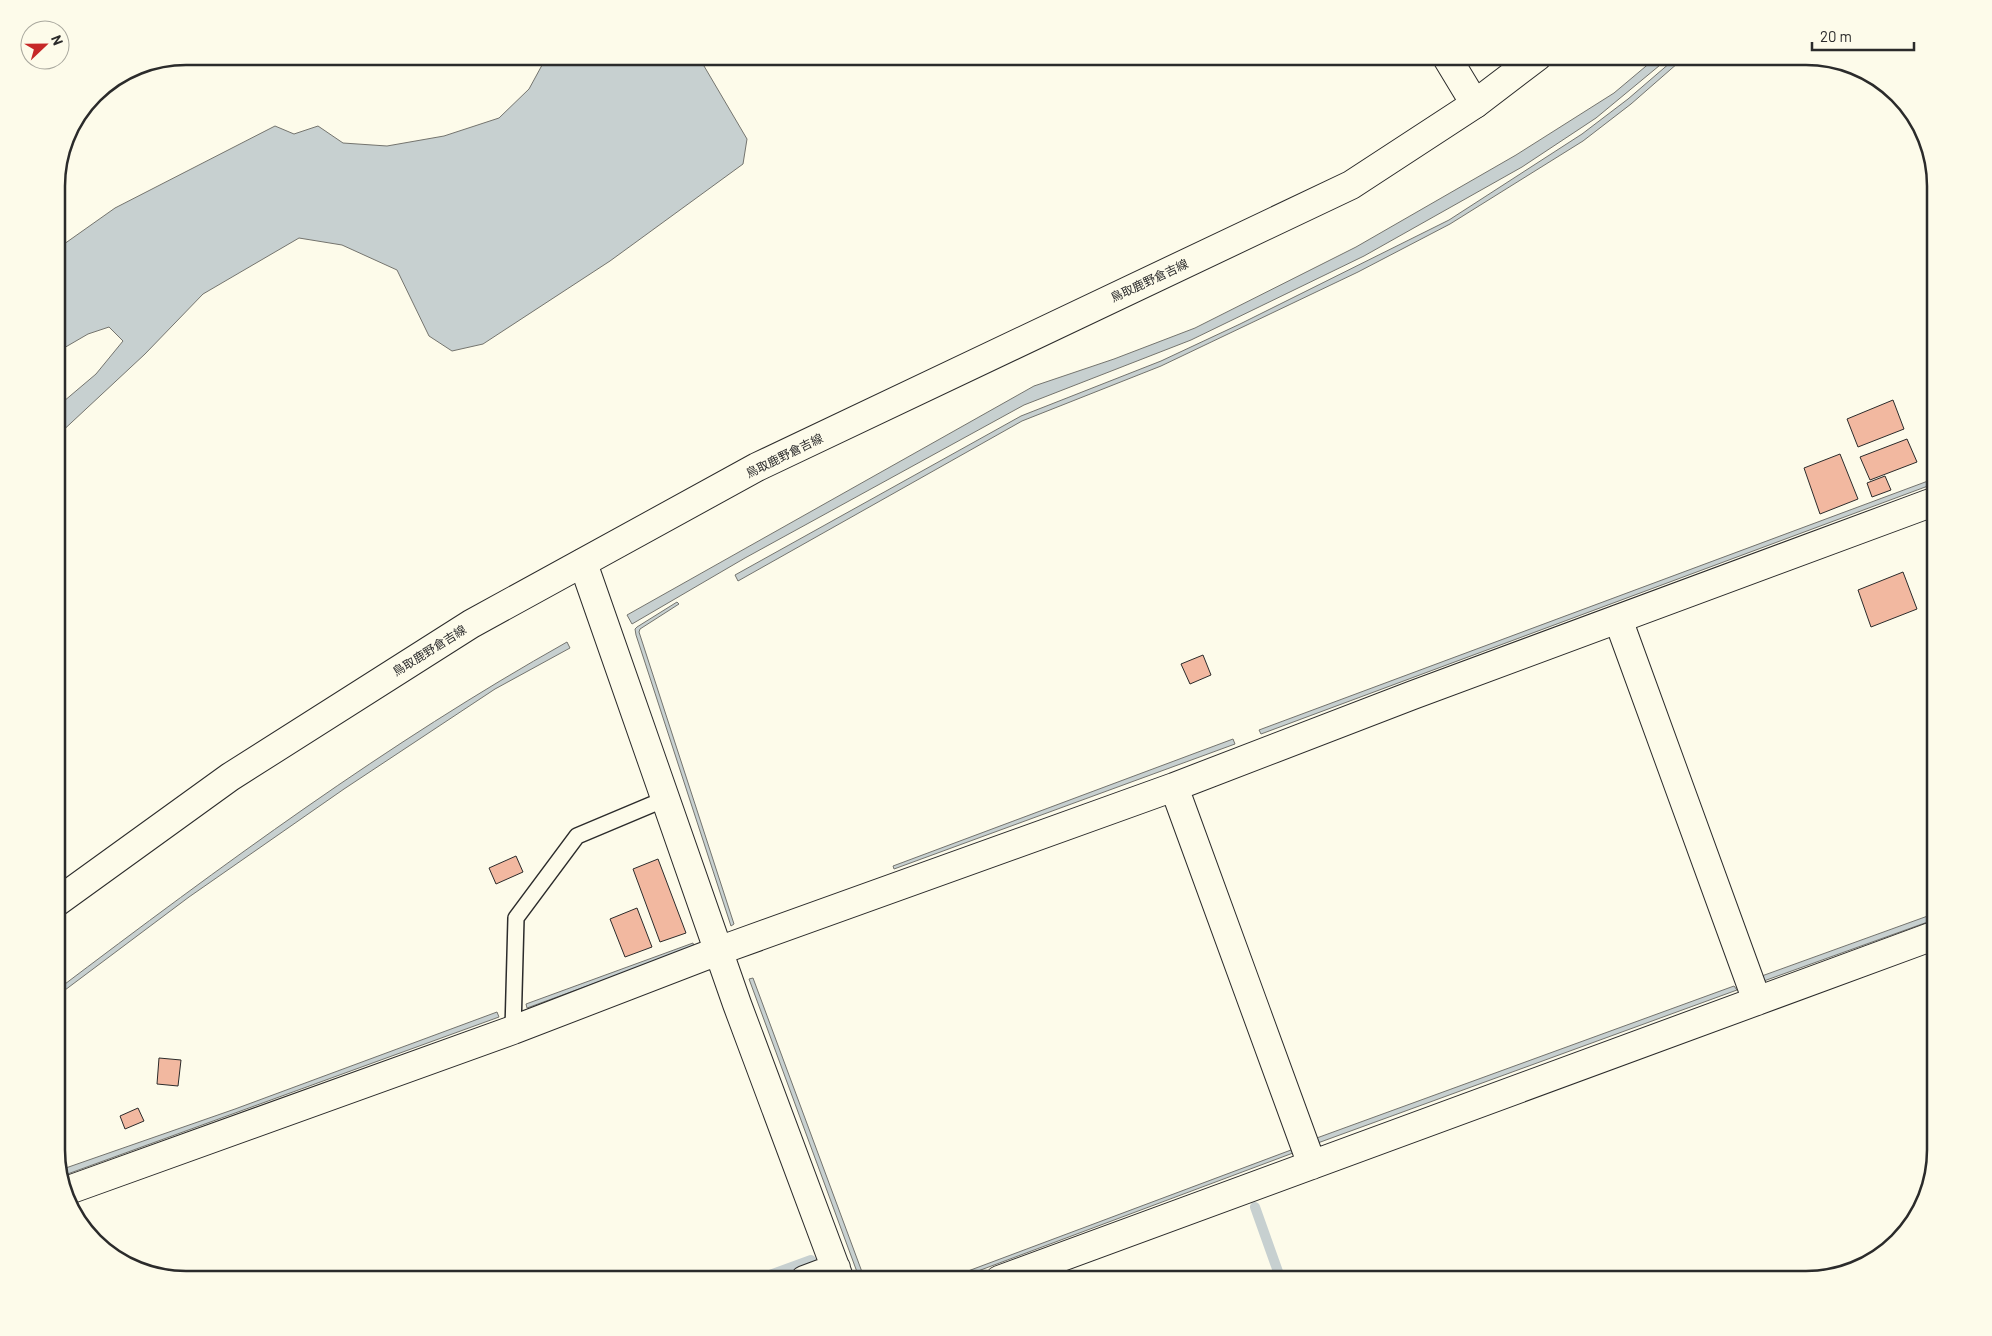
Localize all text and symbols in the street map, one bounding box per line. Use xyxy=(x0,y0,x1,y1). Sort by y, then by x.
north arrow xyxy=(20,20,70,70)
scale bar xyxy=(1812,20,1914,52)
text: 20 m xyxy=(1820,27,1852,45)
text: N xyxy=(48,32,67,47)
street label: 鳥取鹿野倉吉線 xyxy=(1108,256,1190,304)
street label: 鳥取鹿野倉吉線 xyxy=(743,430,825,480)
street label: 鳥取鹿野倉吉線 xyxy=(390,622,468,678)

